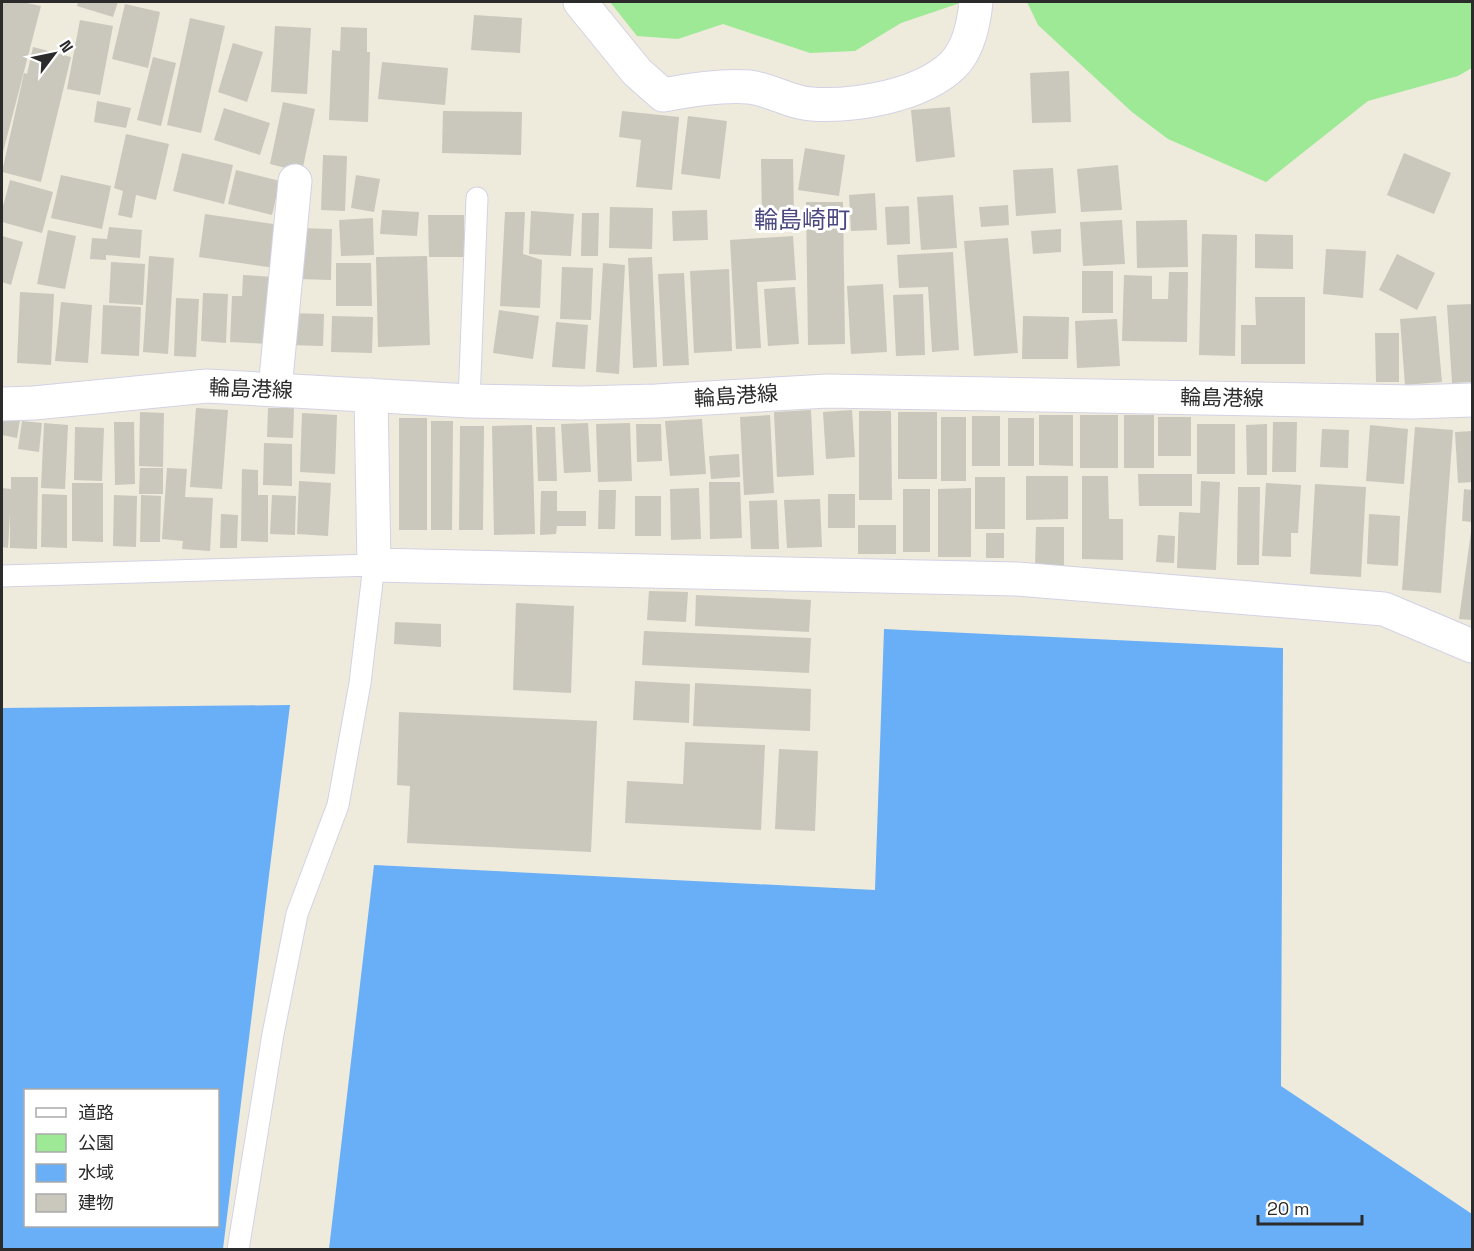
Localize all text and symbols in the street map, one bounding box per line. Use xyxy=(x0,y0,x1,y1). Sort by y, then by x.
north arrow xyxy=(24,24,84,84)
text: N xyxy=(55,36,78,56)
district label: 輪島崎町 xyxy=(754,204,850,235)
street label: 輪島港線 xyxy=(209,374,293,403)
street label: 輪島港線 xyxy=(693,379,779,412)
street label: 輪島港線 xyxy=(1180,383,1264,412)
legend xyxy=(24,1089,219,1227)
text: 道路 xyxy=(78,1101,114,1124)
text: 公園 xyxy=(78,1131,114,1154)
text: 水域 xyxy=(78,1161,114,1184)
scale bar xyxy=(1258,1188,1362,1226)
text: 建物 xyxy=(78,1191,114,1214)
text: 20 m xyxy=(1267,1197,1310,1220)

